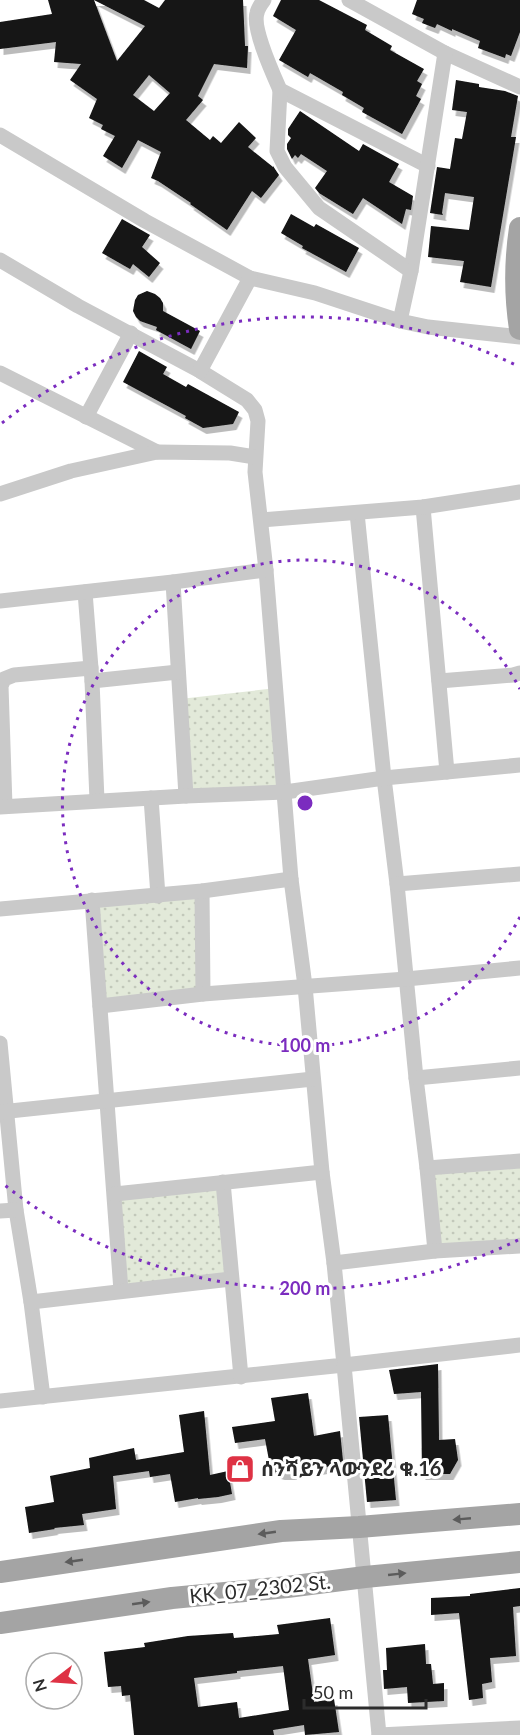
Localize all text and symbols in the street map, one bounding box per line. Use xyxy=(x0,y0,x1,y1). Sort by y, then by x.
centre of rings xyxy=(295,793,315,813)
text: 100 m xyxy=(280,1034,330,1056)
text: 200 m xyxy=(280,1277,330,1299)
shop icon: ሰንሻይን ላውንደሪ ቁ.16 xyxy=(224,1453,256,1485)
place label: ሰንሻይን ላውንደሪ ቁ.16 xyxy=(261,1456,441,1480)
one-way arrow xyxy=(452,1514,471,1524)
one-way arrow xyxy=(258,1529,277,1538)
one-way arrow xyxy=(65,1557,84,1566)
street label: KK_07_2302 St. xyxy=(188,1569,332,1607)
one-way arrow xyxy=(388,1569,407,1579)
one-way arrow xyxy=(132,1598,151,1607)
north arrow xyxy=(24,1651,84,1711)
scale bar xyxy=(304,1672,426,1710)
text: N xyxy=(28,1677,50,1694)
text: 50 m xyxy=(313,1681,353,1703)

